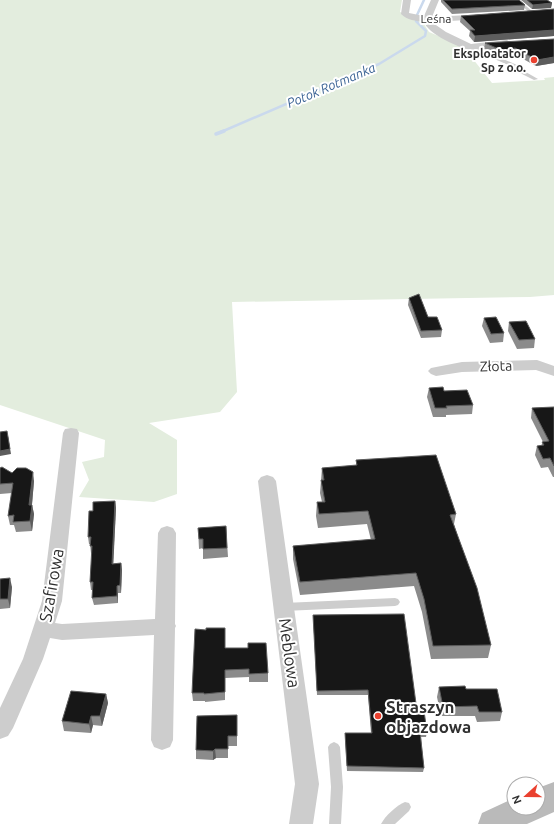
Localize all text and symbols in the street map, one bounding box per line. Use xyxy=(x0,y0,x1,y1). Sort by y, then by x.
street label: Leśna xyxy=(421,12,451,25)
place label: Eksploatator Sp z o.o. xyxy=(453,47,526,74)
marker: Eksploatator Sp z o.o. xyxy=(529,55,539,65)
water label: Potok Rotmanka xyxy=(285,60,377,110)
street label: Złota xyxy=(479,357,513,375)
street label: Szafirowa xyxy=(35,547,67,623)
street label: Meblowa xyxy=(276,617,304,689)
place label: Straszyn objazdowa xyxy=(386,697,471,736)
marker: Straszyn objazdowa xyxy=(373,711,383,721)
north arrow xyxy=(506,776,546,816)
text: N xyxy=(510,794,524,806)

